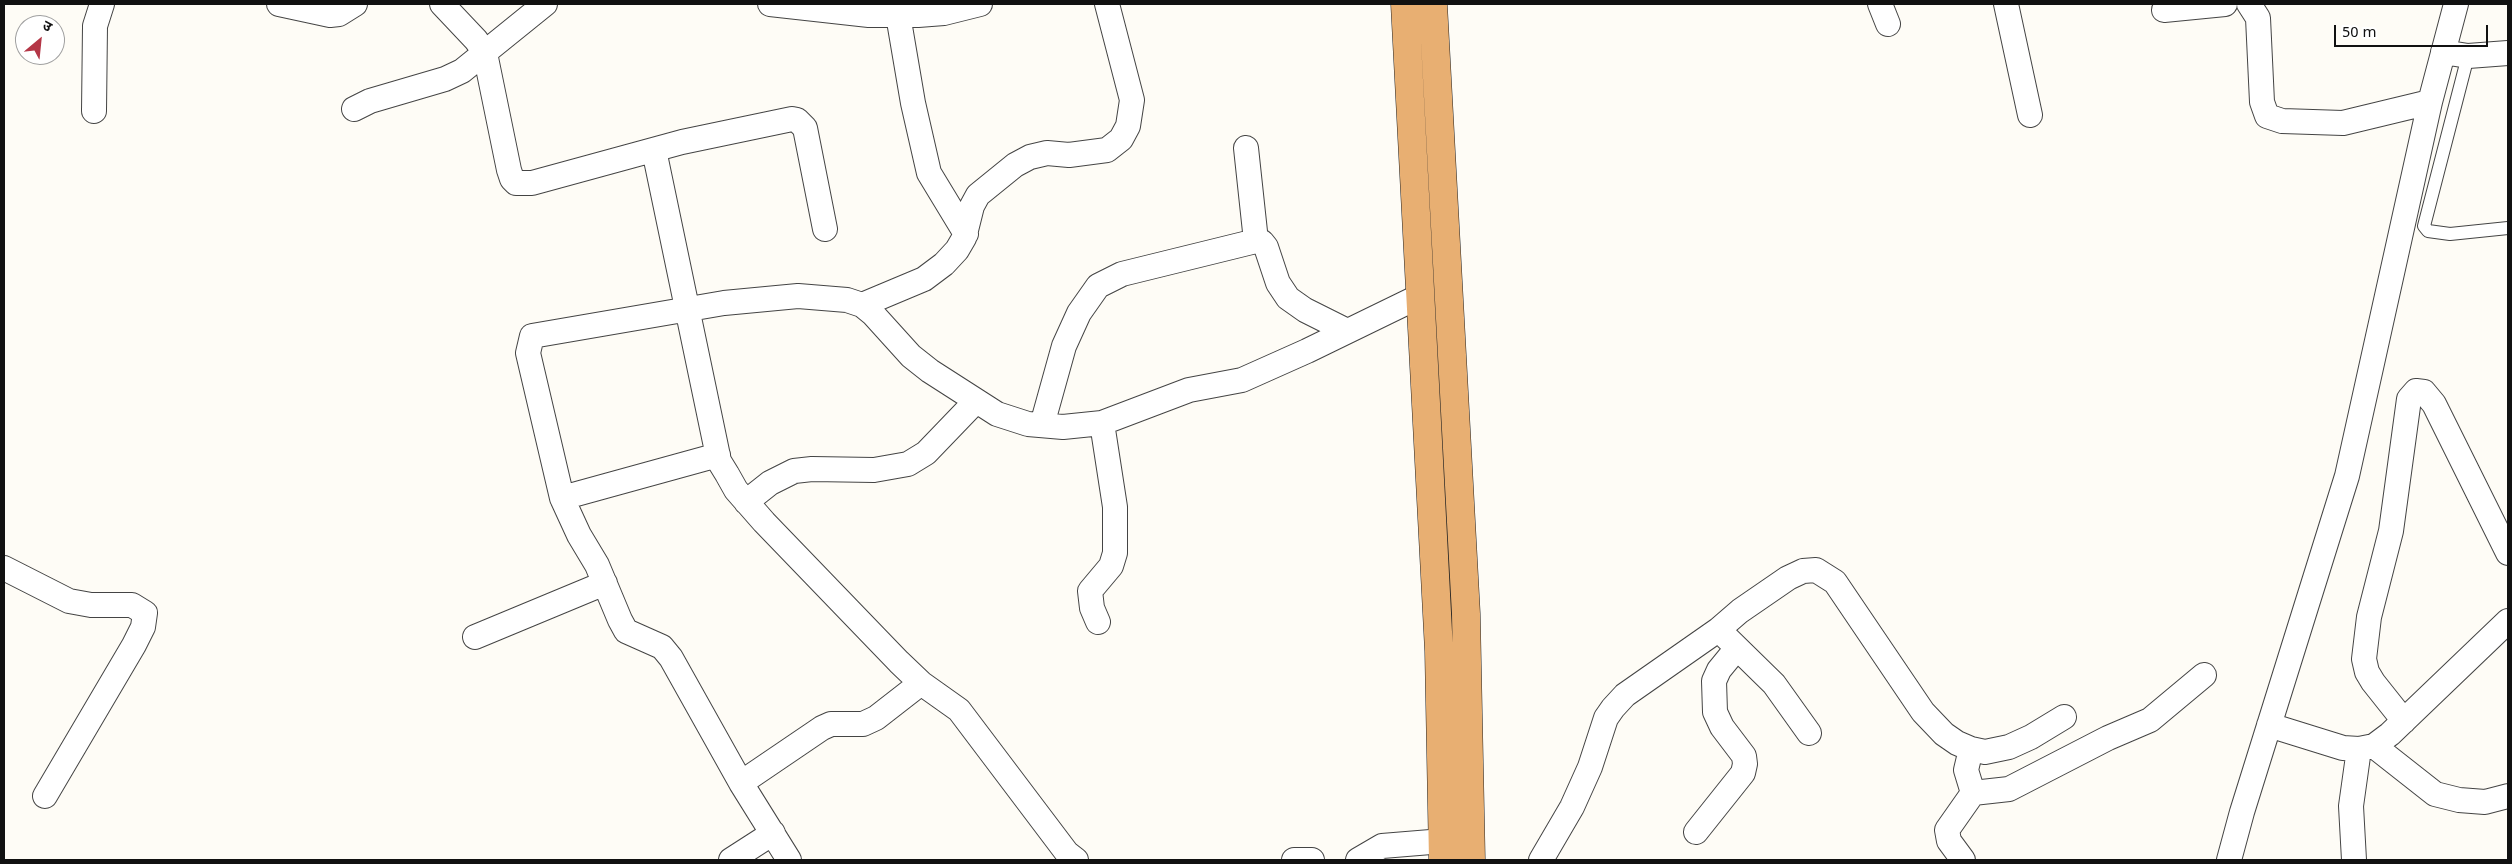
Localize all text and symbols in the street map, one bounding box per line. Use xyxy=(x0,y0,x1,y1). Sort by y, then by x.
north arrow xyxy=(15,15,65,65)
scale bar xyxy=(2337,15,2491,47)
text: उ xyxy=(39,17,55,38)
text: 50 m xyxy=(2342,24,2376,43)

